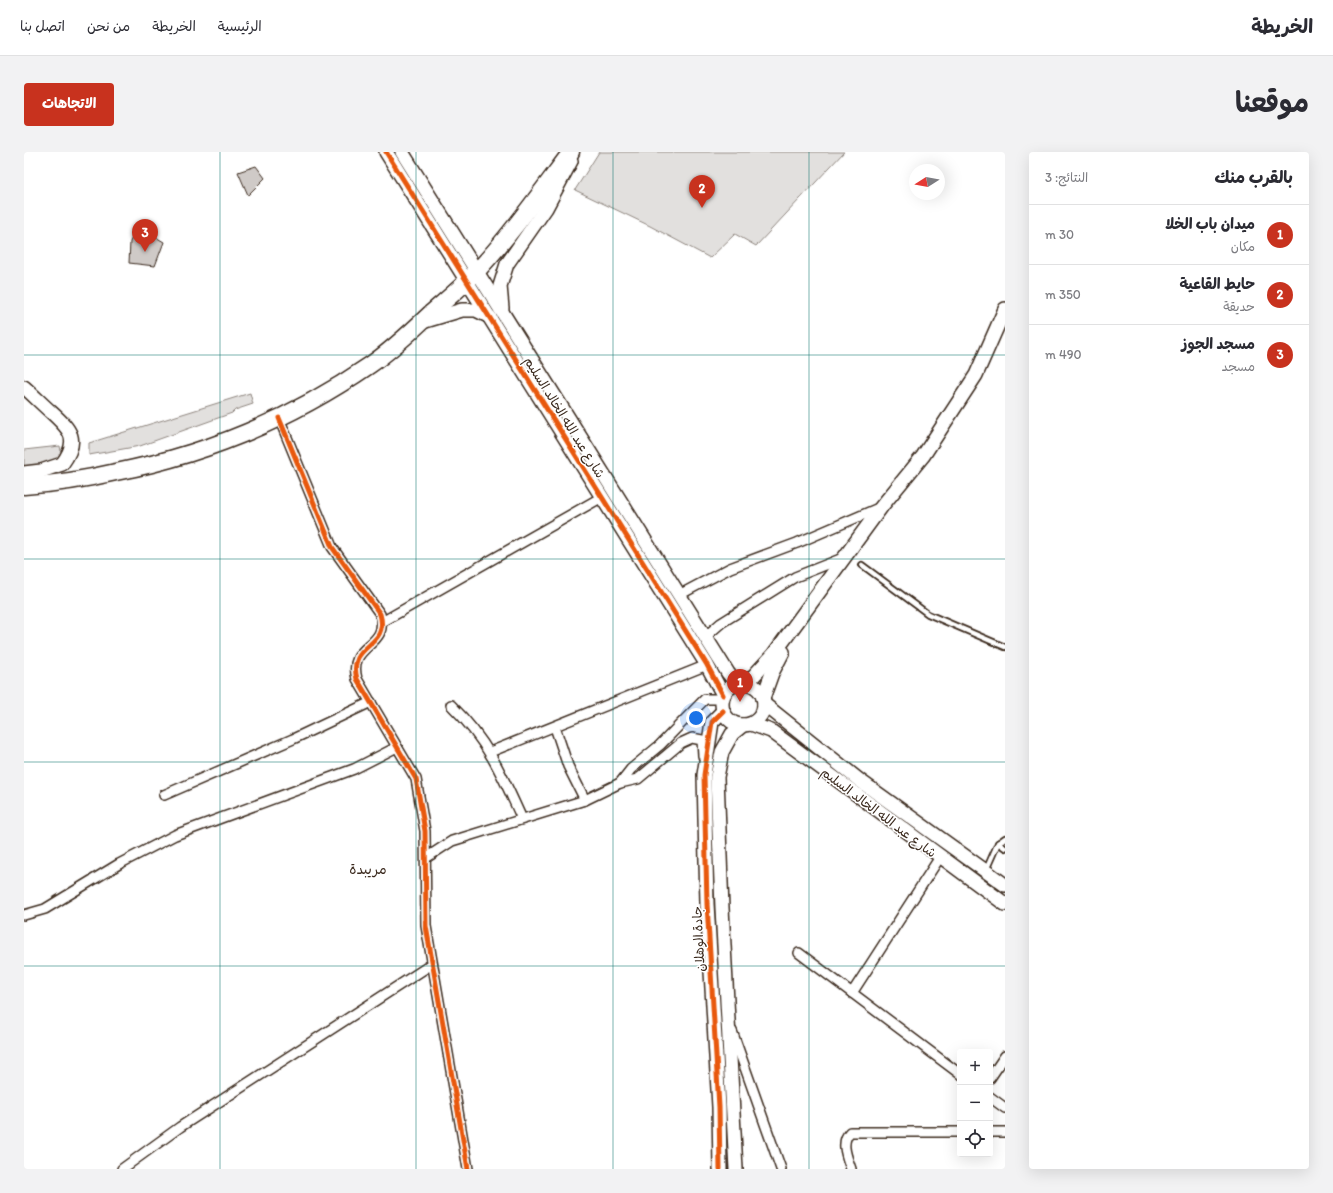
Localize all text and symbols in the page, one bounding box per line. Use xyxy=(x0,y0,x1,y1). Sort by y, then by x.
text: الخريطة xyxy=(1251,15,1313,38)
text: اتصل بنا xyxy=(20,18,65,35)
text: من نحن xyxy=(87,18,130,35)
text: الخريطة xyxy=(152,18,196,35)
text: الرئيسية xyxy=(218,18,262,35)
button: الاتجاهات xyxy=(24,83,114,126)
text: موقعنا xyxy=(1235,85,1309,119)
north arrow xyxy=(909,164,945,200)
text: بالقرب منك xyxy=(1215,167,1293,187)
text: النتائج: 3 xyxy=(1045,170,1088,185)
pin: 2 xyxy=(689,175,715,208)
text: ميدان باب الخلا xyxy=(1165,215,1255,233)
pin: 3 xyxy=(132,219,158,252)
text: 30 m xyxy=(1045,227,1074,242)
text: 1 xyxy=(1277,227,1283,242)
text: مكان xyxy=(1231,239,1255,254)
text: حايط القاعية xyxy=(1179,275,1255,293)
text: 350 m xyxy=(1045,287,1081,302)
text: 2 xyxy=(1277,287,1283,302)
text: حديقة xyxy=(1223,299,1255,314)
text: مسجد الجوز xyxy=(1181,335,1255,353)
text: 490 m xyxy=(1045,347,1082,362)
text: 3 xyxy=(1276,347,1284,362)
street label: شارع عبد الله الخالد السليم xyxy=(519,354,608,482)
text: مسجد xyxy=(1222,359,1255,374)
pin: 1 xyxy=(727,669,753,702)
your location xyxy=(686,708,706,728)
street label: شارع عبد الله الخالد السليم xyxy=(816,764,939,863)
district label: مريبدة xyxy=(349,861,387,878)
street label: جادة الوهلان xyxy=(689,906,709,972)
map controls xyxy=(957,1049,993,1157)
button: + xyxy=(957,1049,993,1085)
button: − xyxy=(957,1085,993,1121)
button: locate xyxy=(957,1121,993,1157)

